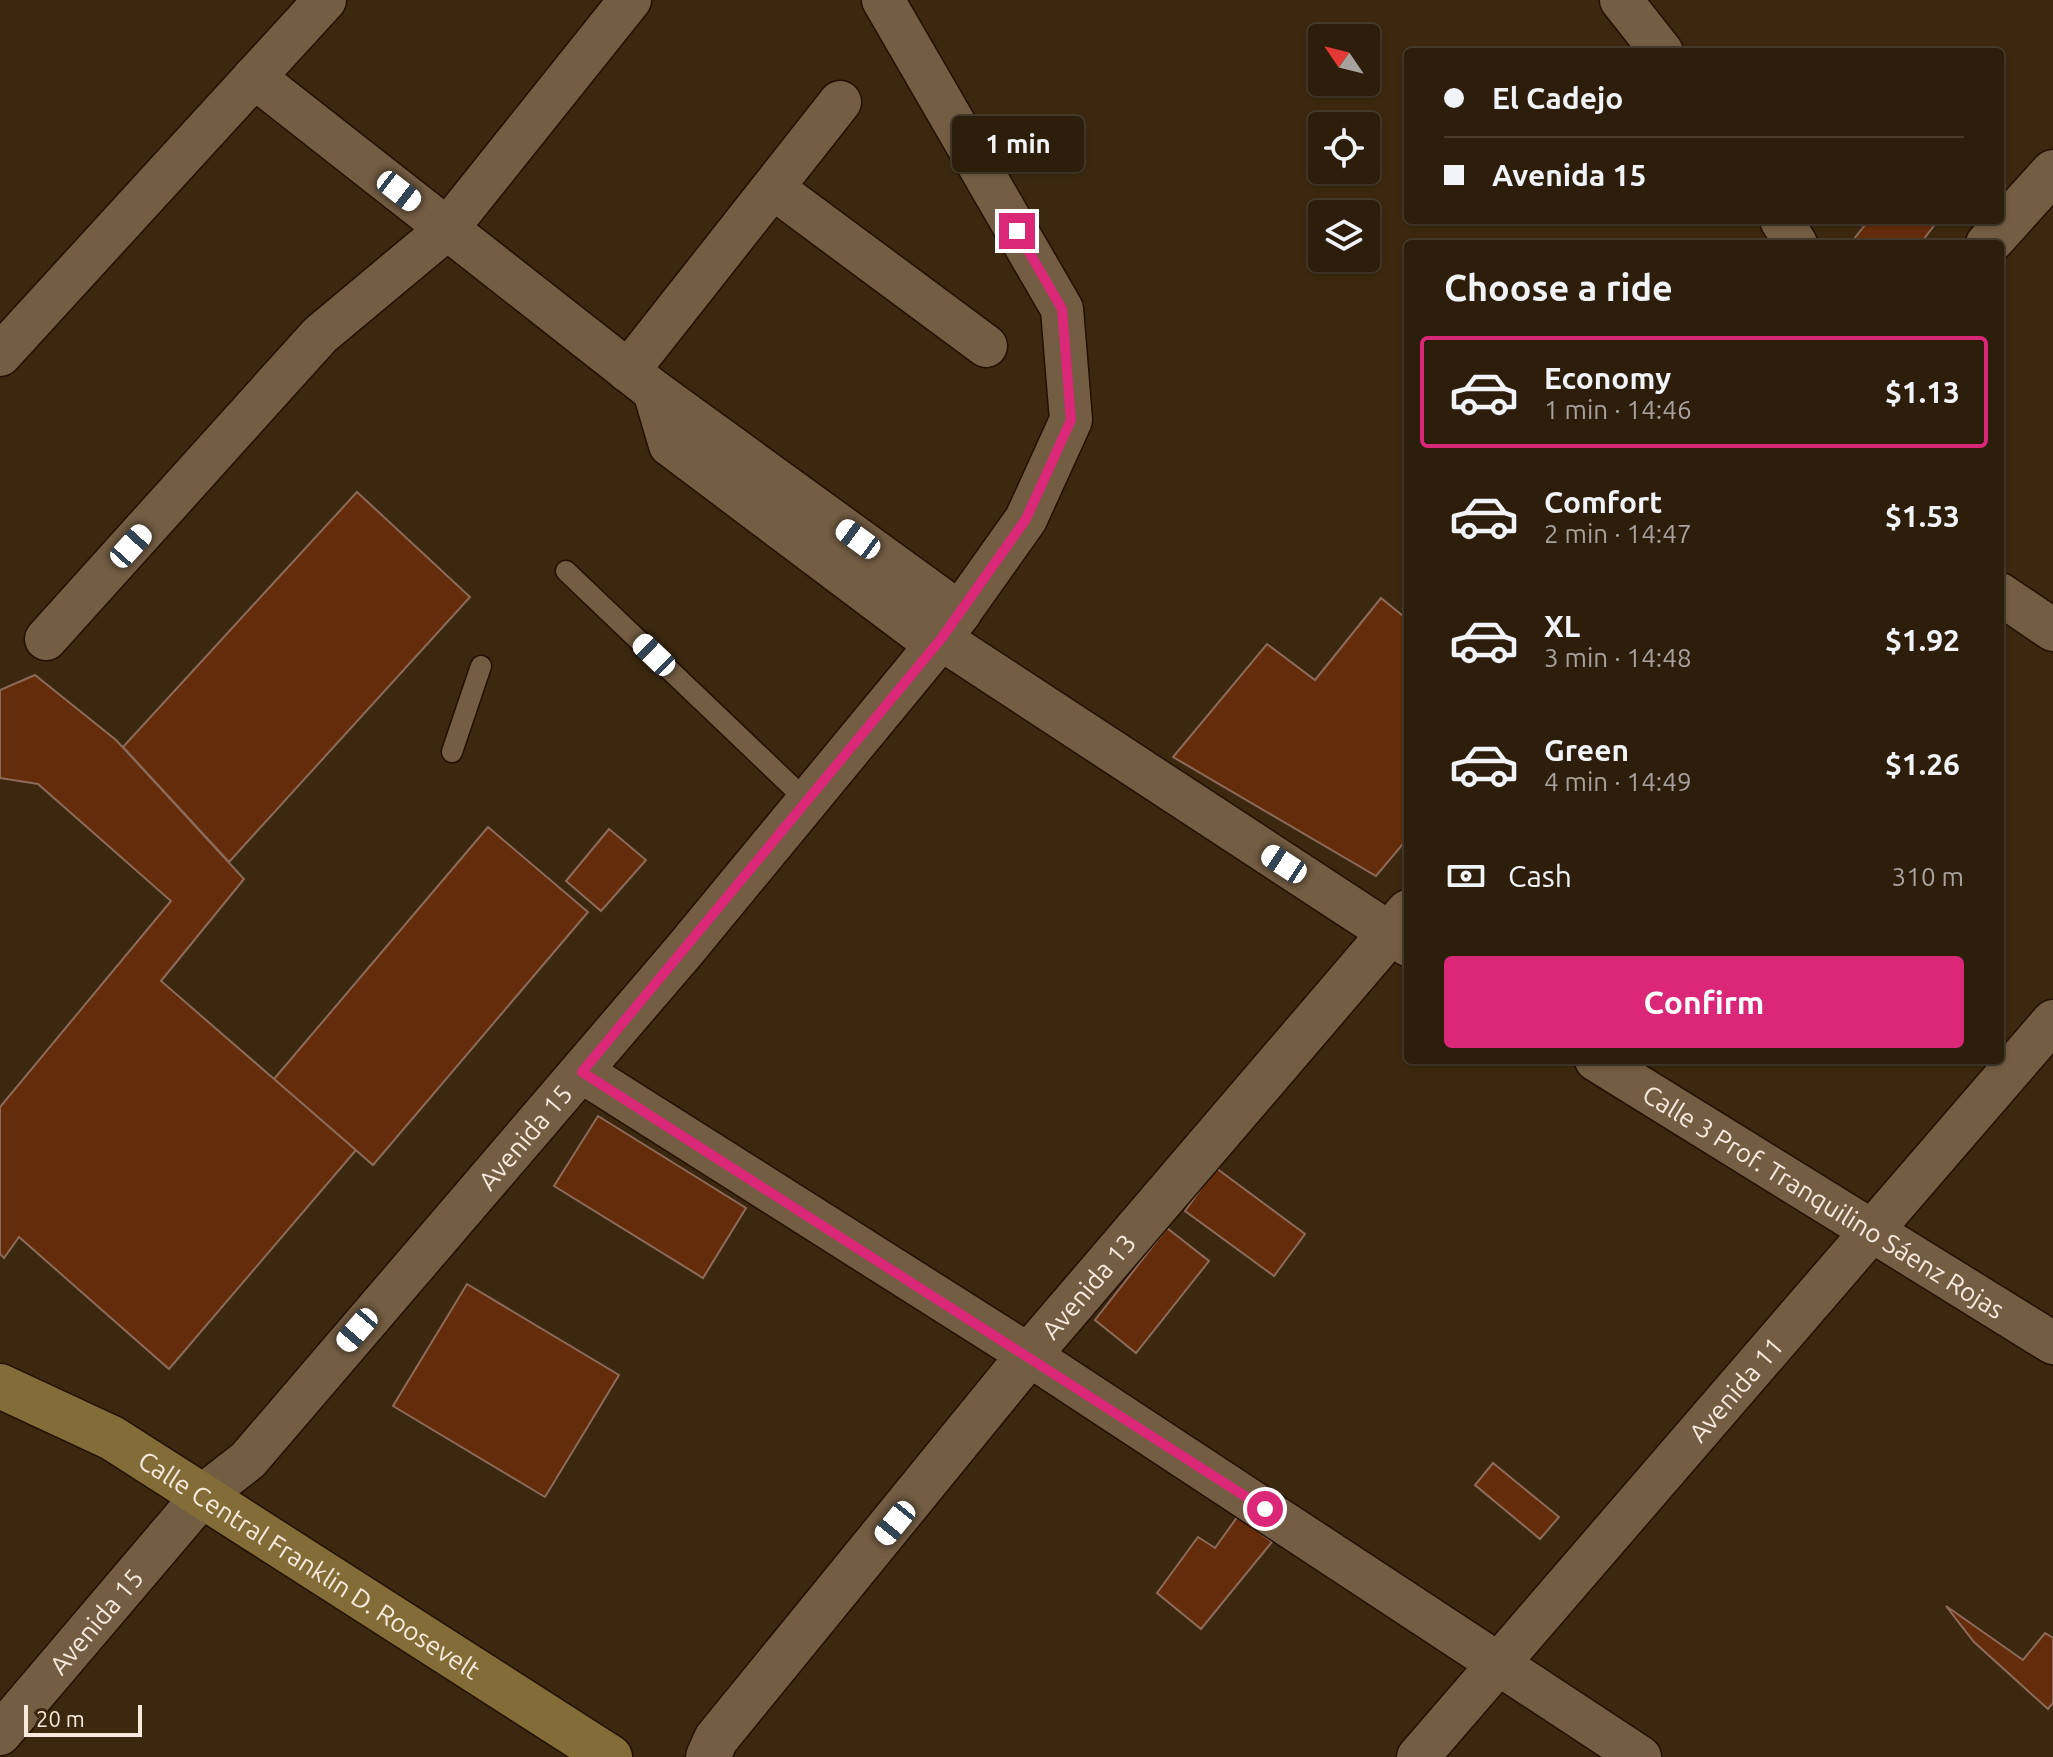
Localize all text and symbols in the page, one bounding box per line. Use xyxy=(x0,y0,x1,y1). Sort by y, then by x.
north arrow xyxy=(1308,24,1380,96)
map controls xyxy=(1308,24,1380,272)
text: El Cadejo xyxy=(1492,81,1623,115)
button: locate xyxy=(1308,112,1380,184)
callout: 1 min xyxy=(951,115,1083,171)
text: 1 min xyxy=(985,129,1051,158)
text: Avenida 15 xyxy=(1492,158,1646,192)
car xyxy=(373,167,425,215)
button: layers xyxy=(1308,200,1380,272)
route end xyxy=(999,213,1035,249)
text: Choose a ride xyxy=(1444,267,1673,308)
icon: car xyxy=(1448,356,1520,428)
text: Economy xyxy=(1544,361,1671,395)
text: $1.13 xyxy=(1885,375,1960,409)
text: 1 min · 14:46 xyxy=(1544,395,1692,424)
icon: car xyxy=(1448,480,1520,552)
text: Comfort xyxy=(1544,485,1662,519)
text: $1.53 xyxy=(1885,499,1960,533)
car xyxy=(832,515,884,563)
text: 2 min · 14:47 xyxy=(1544,519,1692,548)
car xyxy=(106,520,156,572)
icon: car xyxy=(1448,604,1520,676)
text: XL xyxy=(1544,609,1580,643)
text: $1.92 xyxy=(1885,623,1960,657)
car xyxy=(628,630,680,680)
text: 3 min · 14:48 xyxy=(1544,643,1692,672)
icon: car xyxy=(1448,728,1520,800)
text: Green xyxy=(1544,733,1629,767)
text: $1.26 xyxy=(1885,747,1960,781)
text: 4 min · 14:49 xyxy=(1544,767,1692,796)
car xyxy=(1257,841,1311,887)
icon: cash xyxy=(1444,854,1488,898)
text: Cash xyxy=(1508,859,1572,893)
text: 310 m xyxy=(1892,862,1964,891)
button: Confirm xyxy=(1444,956,1964,1048)
street label: Calle 3 Prof. Tranquilino Sáenz Rojas xyxy=(1638,1078,2010,1324)
street label: Avenida 15 xyxy=(472,1079,578,1195)
street label: Avenida 13 xyxy=(1035,1228,1141,1344)
car xyxy=(332,1304,382,1356)
street label: Avenida 11 xyxy=(1682,1331,1788,1447)
street label: Calle Central Franklin D. Roosevelt xyxy=(133,1445,485,1684)
route start xyxy=(1247,1491,1283,1527)
car xyxy=(871,1497,919,1549)
street label: Avenida 15 xyxy=(43,1563,149,1680)
scale bar xyxy=(24,1701,142,1737)
text: 20 m xyxy=(36,1706,85,1731)

